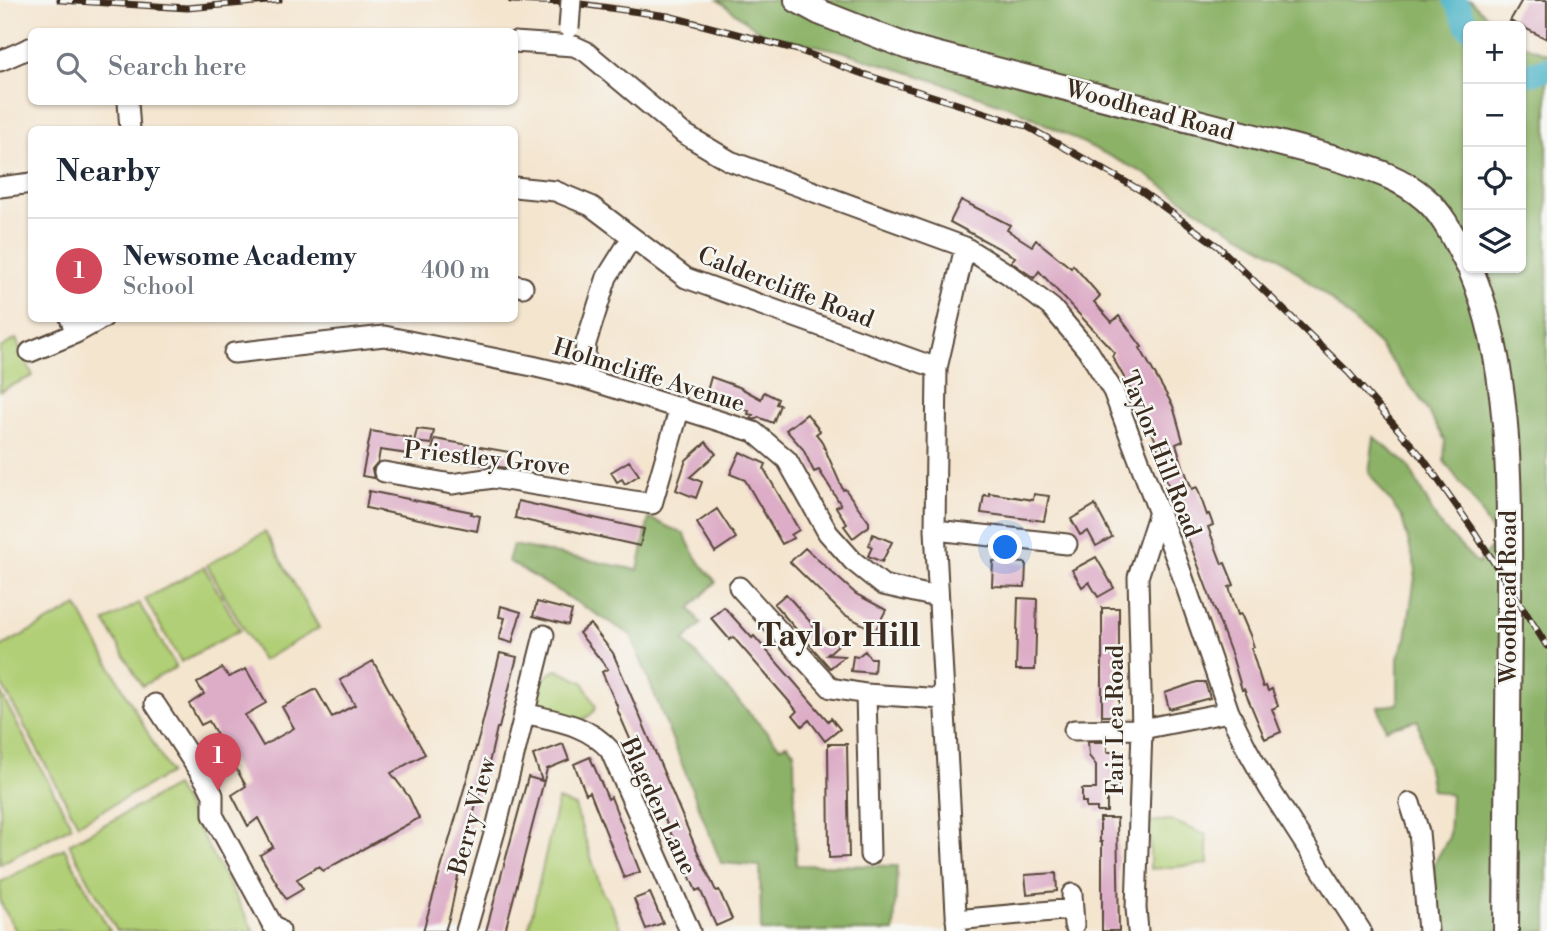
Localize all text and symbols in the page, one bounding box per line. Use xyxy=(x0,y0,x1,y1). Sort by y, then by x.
map controls xyxy=(1463,21,1526,273)
button: + xyxy=(1463,21,1526,84)
search box xyxy=(28,28,518,105)
icon: search xyxy=(52,48,90,86)
text: Search here xyxy=(108,51,247,83)
street label: Woodhead Road xyxy=(1061,74,1238,148)
button: − xyxy=(1463,84,1526,147)
button: locate xyxy=(1463,147,1526,210)
text: Nearby xyxy=(56,153,160,191)
button: layers xyxy=(1463,210,1526,273)
text: Newsome Academy xyxy=(123,241,357,273)
street label: Caldercliffe Road xyxy=(693,241,878,335)
text: 1 xyxy=(73,257,85,285)
text: 400 m xyxy=(421,257,490,285)
text: School xyxy=(123,273,194,301)
street label: Holmcliffe Avenue xyxy=(549,333,748,419)
street label: Taylor Hill Road xyxy=(1113,367,1207,542)
street label: Priestley Grove xyxy=(402,435,572,483)
street label: Woodhead Road xyxy=(1494,510,1524,685)
your location xyxy=(988,530,1022,564)
district label: Taylor Hill xyxy=(758,616,921,656)
street label: Fair Lea Road xyxy=(1101,644,1131,795)
street label: Blagden Lane xyxy=(613,732,703,880)
pin: 1 xyxy=(195,733,241,791)
street label: Berry View xyxy=(443,753,503,879)

